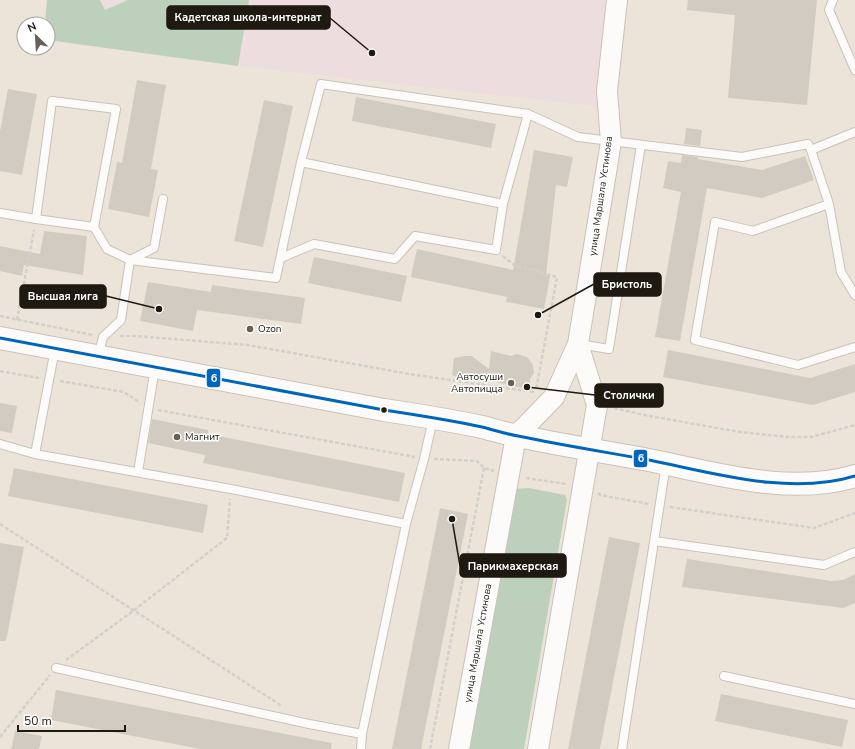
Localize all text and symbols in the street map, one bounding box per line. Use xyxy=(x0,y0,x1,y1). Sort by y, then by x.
callout: Кадетская школа-интернат xyxy=(167,6,330,29)
text: Кадетская школа-интернат xyxy=(174,10,322,25)
north arrow xyxy=(16,16,56,56)
text: N xyxy=(25,19,39,36)
street label: улица Маршала Устинова xyxy=(586,135,616,257)
callout: Бристоль xyxy=(594,273,661,296)
text: Бристоль xyxy=(602,277,652,292)
callout: Высшая лига xyxy=(20,285,106,308)
text: Высшая лига xyxy=(28,289,98,304)
place label: Ozon xyxy=(258,322,281,336)
marker: Ozon xyxy=(245,324,255,334)
line badge: 6 xyxy=(206,368,221,388)
place label: Автосуши Автопицца xyxy=(451,370,503,396)
text: 6 xyxy=(211,371,218,386)
marker: Автосуши Автопицца xyxy=(506,378,516,388)
callout: Столички xyxy=(595,384,663,407)
text: Столички xyxy=(603,388,655,403)
unlabelled marker xyxy=(379,405,389,415)
place label: Магнит xyxy=(185,430,220,444)
marker: Магнит xyxy=(172,432,182,442)
line badge: 6 xyxy=(633,449,648,468)
text: 6 xyxy=(638,451,645,466)
callout: Парикмахерская xyxy=(460,554,566,577)
text: Парикмахерская xyxy=(468,559,558,574)
street label: улица Маршала Устинова xyxy=(461,582,495,704)
scale bar xyxy=(18,707,125,733)
text: 50 m xyxy=(24,713,52,729)

